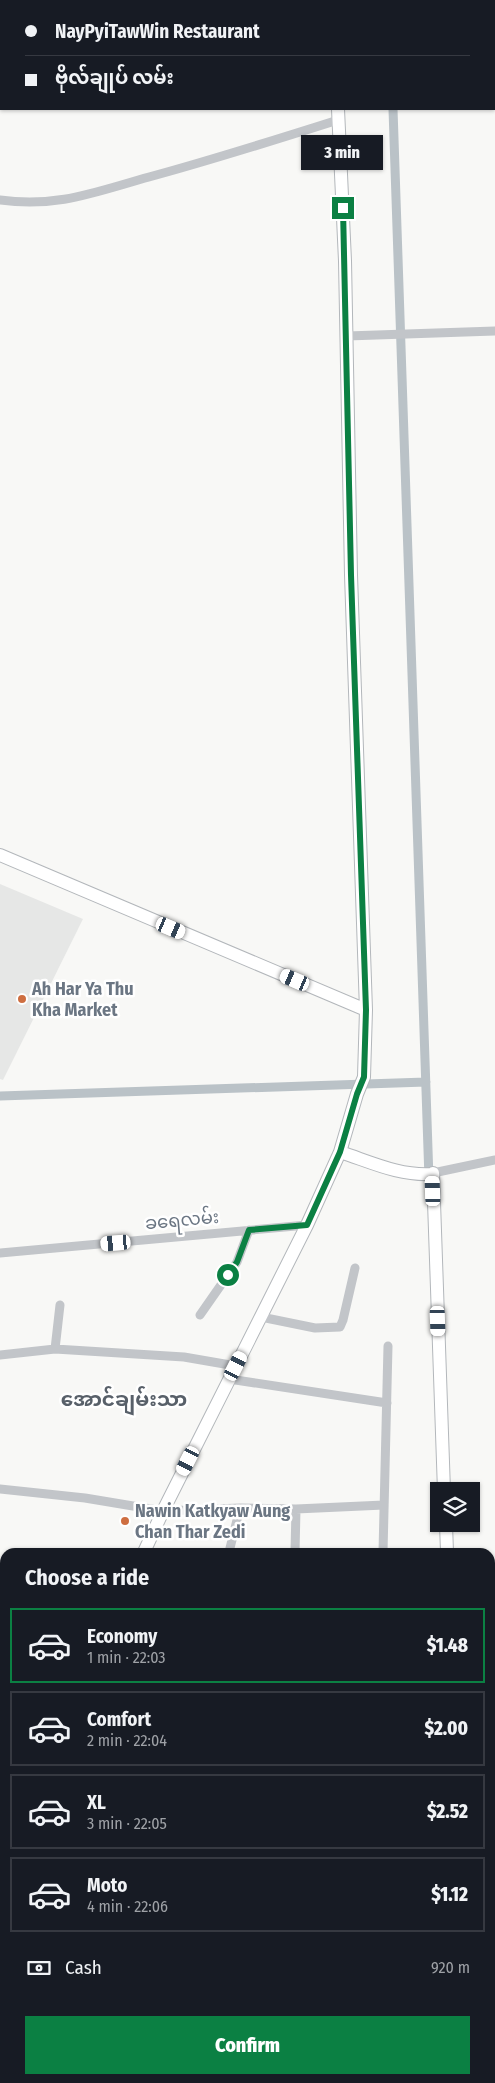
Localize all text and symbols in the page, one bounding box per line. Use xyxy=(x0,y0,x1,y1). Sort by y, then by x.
text: NayPyiTawWin Restaurant xyxy=(55,20,260,43)
text: ဗိုလ်ချုပ် လမ်း xyxy=(55,66,174,89)
callout: 3 min xyxy=(302,136,384,170)
text: 3 min xyxy=(324,143,360,162)
route end xyxy=(332,197,354,219)
car xyxy=(154,915,187,941)
car xyxy=(278,967,311,993)
place label: Ah Har Ya Thu Kha Market xyxy=(31,978,134,1021)
marker: Ah Har Ya Thu Kha Market xyxy=(16,993,28,1005)
car xyxy=(424,1176,441,1206)
street label: ခရေလမ်း xyxy=(144,1204,220,1238)
car xyxy=(100,1234,131,1252)
route start xyxy=(217,1264,239,1286)
car xyxy=(429,1306,446,1336)
car xyxy=(222,1349,249,1383)
district label: အောင်ချမ်းသာ xyxy=(61,1386,187,1416)
car xyxy=(174,1444,201,1478)
map controls xyxy=(430,1482,480,1532)
button: layers xyxy=(430,1482,480,1532)
place label: Nawin Katkyaw Aung Chan Thar Zedi xyxy=(135,1500,290,1543)
marker: Nawin Katkyaw Aung Chan Thar Zedi xyxy=(119,1515,131,1527)
text: Choose a ride xyxy=(25,1564,149,1591)
icon: car xyxy=(27,1623,72,1668)
text: Economy xyxy=(87,1625,157,1648)
text: $1.48 xyxy=(427,1634,468,1657)
text: 1 min · 22:03 xyxy=(87,1648,166,1667)
icon: car xyxy=(27,1706,72,1751)
text: Comfort xyxy=(87,1708,151,1731)
text: $2.00 xyxy=(425,1717,468,1740)
text: 2 min · 22:04 xyxy=(87,1731,167,1750)
icon: car xyxy=(27,1789,72,1834)
text: XL xyxy=(87,1791,106,1814)
text: $2.52 xyxy=(427,1800,468,1823)
text: 3 min · 22:05 xyxy=(87,1814,167,1833)
icon: car xyxy=(27,1872,72,1917)
text: Moto xyxy=(87,1874,127,1897)
text: $1.12 xyxy=(431,1883,468,1906)
text: 4 min · 22:06 xyxy=(87,1897,168,1916)
icon: cash xyxy=(25,1954,53,1982)
text: Cash xyxy=(65,1956,102,1979)
text: 920 m xyxy=(431,1958,470,1977)
button: Confirm xyxy=(25,2016,470,2074)

